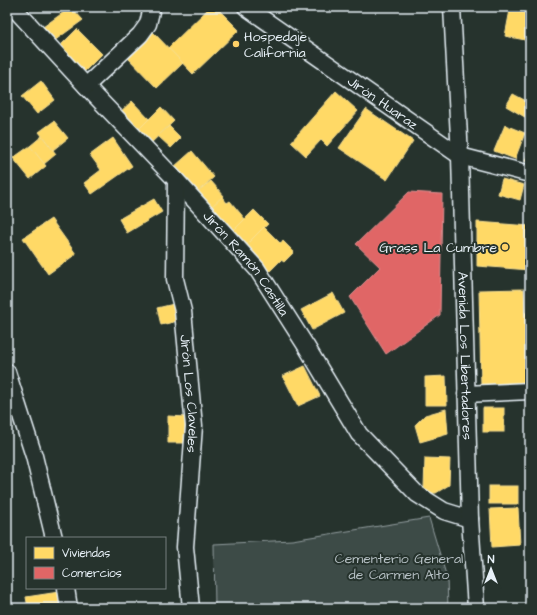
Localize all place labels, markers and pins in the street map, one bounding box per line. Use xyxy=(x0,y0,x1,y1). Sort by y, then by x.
place label: Hospedaje California xyxy=(244,27,308,63)
marker: Hospedaje California xyxy=(231,39,241,49)
place label: Grass La Cumbre xyxy=(379,238,497,258)
marker: Grass La Cumbre xyxy=(500,242,510,252)

